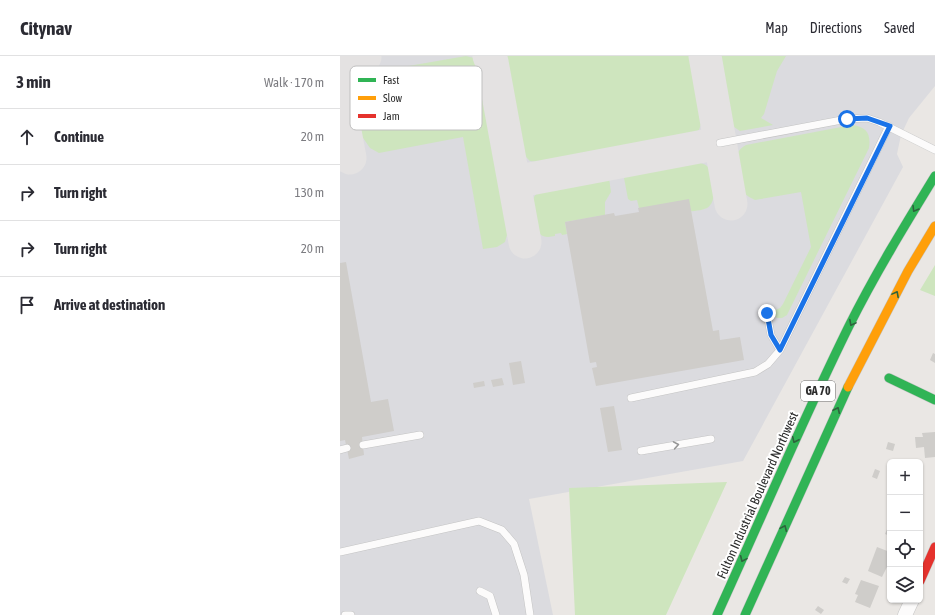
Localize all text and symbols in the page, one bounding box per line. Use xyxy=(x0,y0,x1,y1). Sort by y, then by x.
text: Citynav xyxy=(20,17,72,39)
text: Map xyxy=(765,20,788,36)
text: Directions xyxy=(810,20,862,36)
text: Saved xyxy=(884,20,915,36)
legend xyxy=(350,66,482,130)
text: 3 min xyxy=(16,72,51,92)
text: Fast xyxy=(383,74,399,86)
text: Walk · 170 m xyxy=(264,75,324,90)
text: Slow xyxy=(383,92,402,104)
text: Jam xyxy=(383,110,400,122)
route start xyxy=(838,110,856,128)
icon: ahead xyxy=(16,126,38,148)
text: Continue xyxy=(54,128,104,145)
text: 20 m xyxy=(301,129,324,144)
icon: right xyxy=(16,182,38,204)
text: Turn right xyxy=(54,184,107,201)
text: 130 m xyxy=(295,185,324,200)
one-way arrow xyxy=(912,205,919,212)
icon: right xyxy=(16,238,38,260)
text: Turn right xyxy=(54,240,107,257)
text: 20 m xyxy=(301,241,324,256)
one-way arrow xyxy=(892,291,899,298)
icon: arrive xyxy=(16,294,38,316)
text: Arrive at destination xyxy=(54,296,165,313)
route end xyxy=(758,304,776,322)
one-way arrow xyxy=(849,318,856,326)
road number: GA 70 xyxy=(801,381,835,401)
one-way arrow xyxy=(832,406,840,414)
street label: Fulton Industrial Boulevard Northwest xyxy=(714,409,801,581)
one-way arrow xyxy=(792,435,800,443)
one-way arrow xyxy=(673,441,679,450)
map controls xyxy=(887,459,923,603)
button: + xyxy=(887,459,923,495)
button: − xyxy=(887,495,923,531)
one-way arrow xyxy=(779,525,787,532)
button: locate xyxy=(887,531,923,567)
one-way arrow xyxy=(740,554,748,562)
button: layers xyxy=(887,567,923,603)

